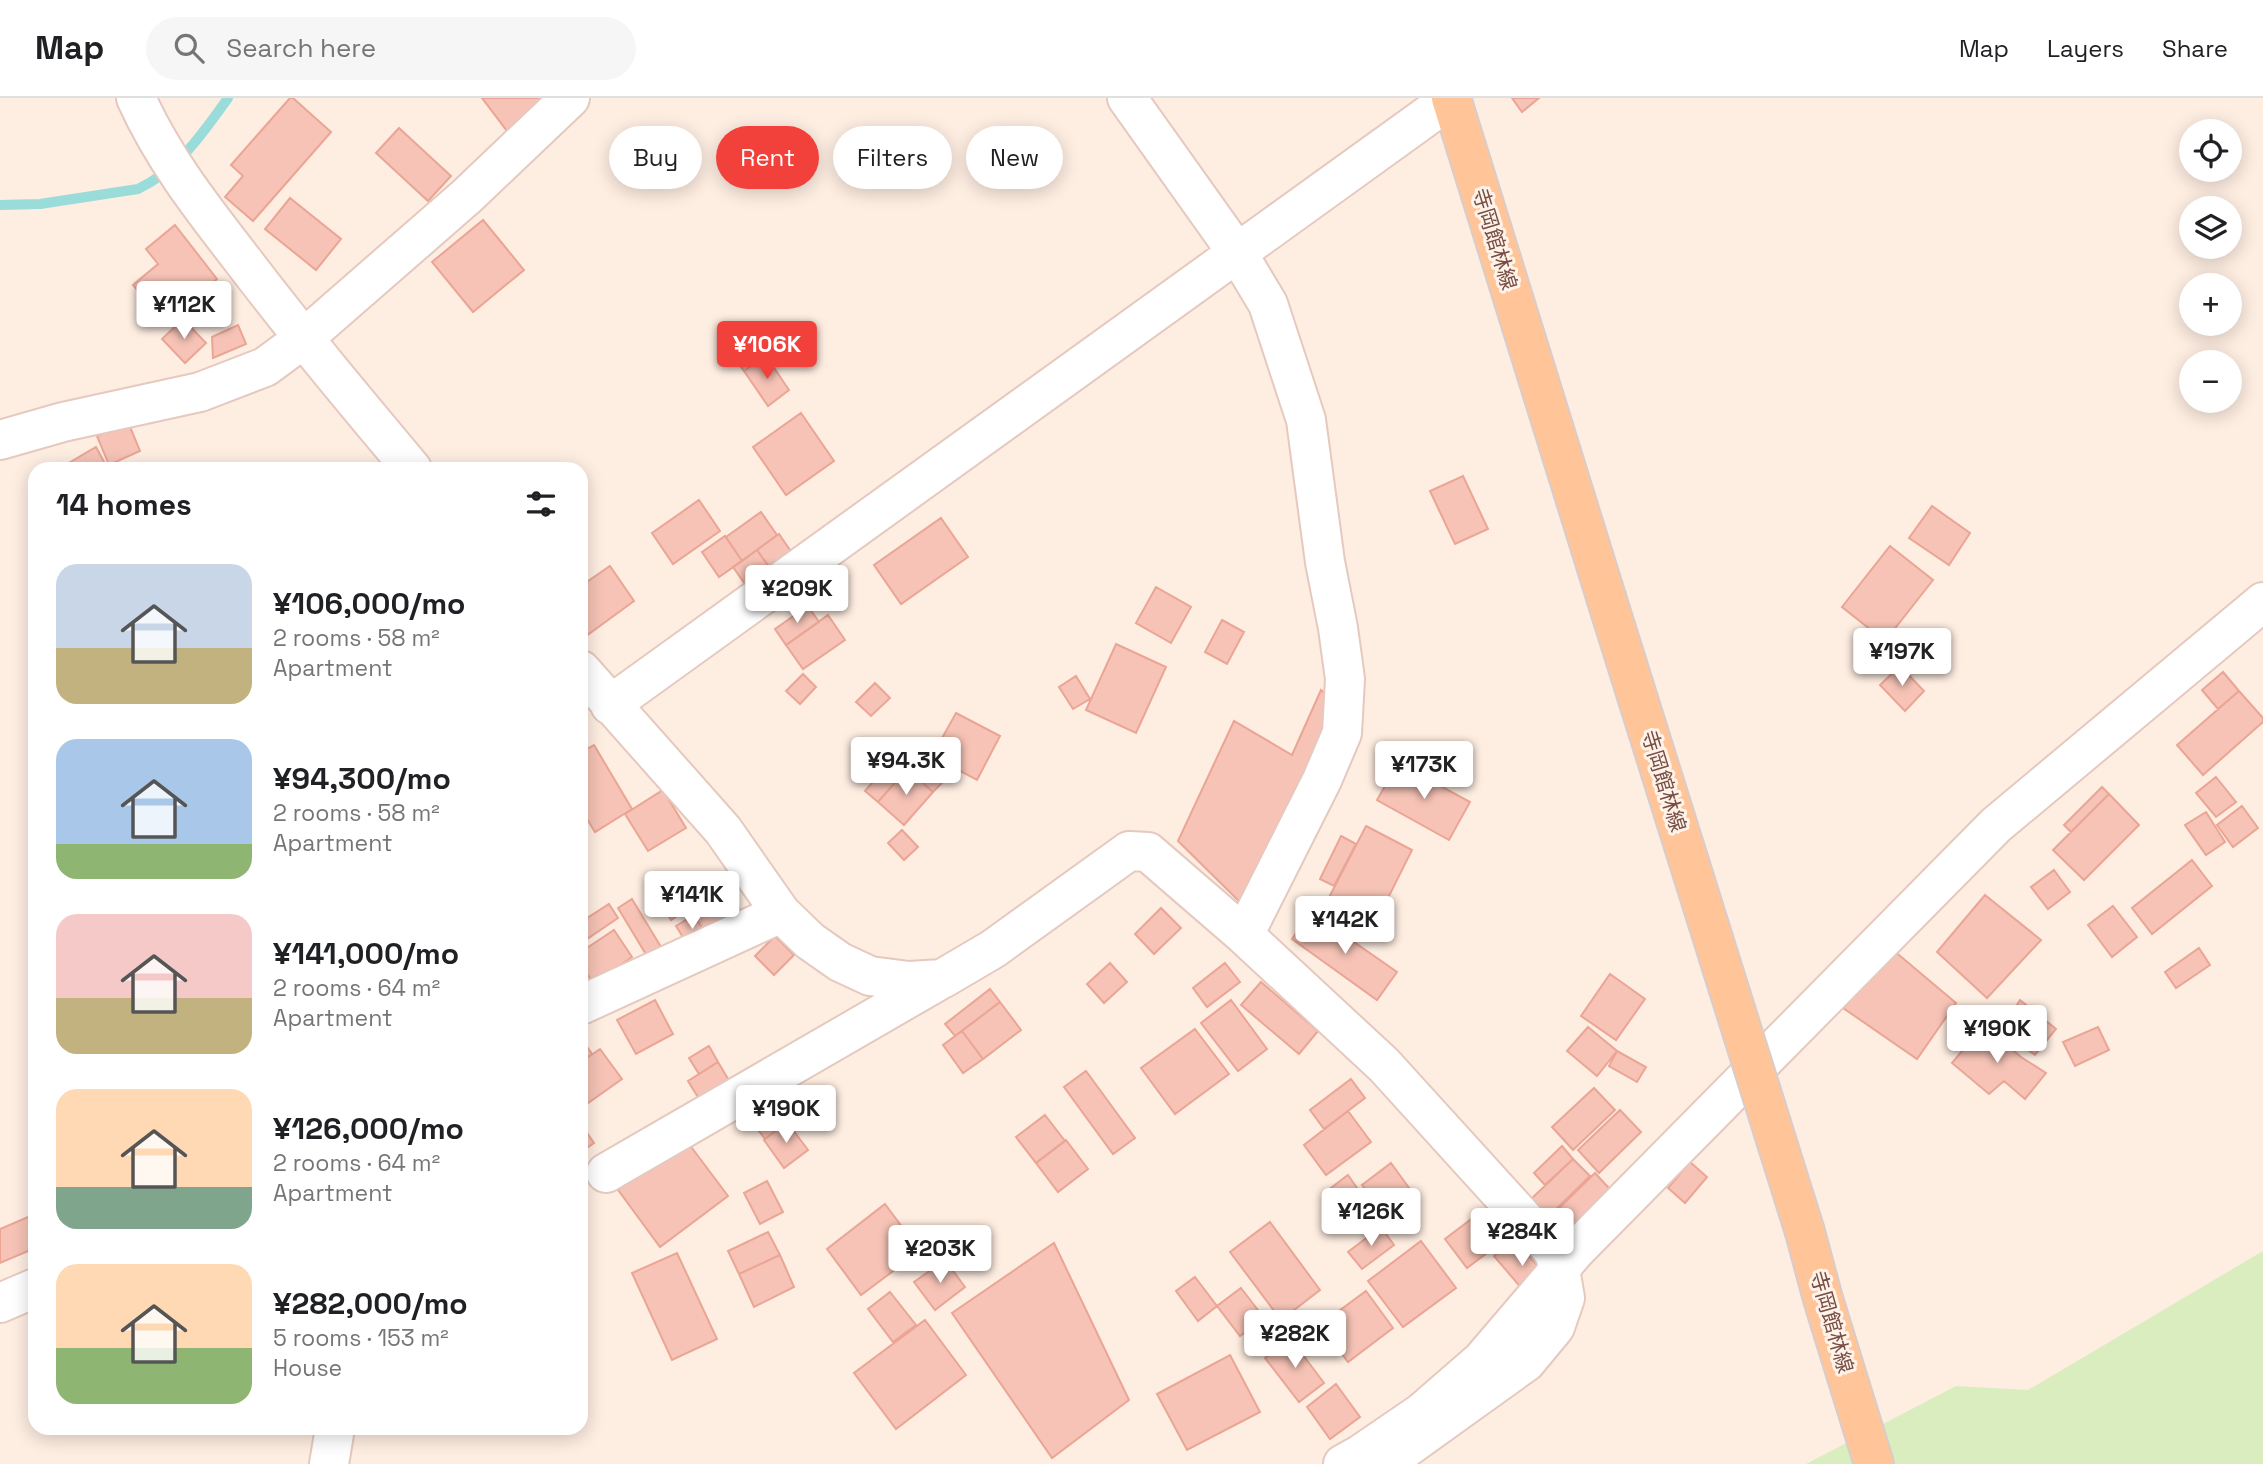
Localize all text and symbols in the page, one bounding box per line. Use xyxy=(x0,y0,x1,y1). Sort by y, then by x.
search box xyxy=(146,17,636,80)
text: Map xyxy=(35,27,104,69)
icon: search xyxy=(170,29,208,67)
text: Search here xyxy=(226,31,376,65)
text: Map xyxy=(1959,33,2009,64)
text: Layers xyxy=(2047,33,2124,64)
text: Share xyxy=(2162,33,2228,64)
map controls xyxy=(2179,119,2242,413)
button: locate xyxy=(2179,119,2242,182)
chip: Buy xyxy=(609,126,702,189)
chip: Rent xyxy=(716,126,819,189)
chip: Filters xyxy=(833,126,952,189)
chip: New xyxy=(966,126,1063,189)
street label: 寺岡館林線 xyxy=(1467,185,1523,293)
button: layers xyxy=(2179,196,2242,259)
button: + xyxy=(2179,273,2242,336)
pin: ¥112K xyxy=(135,282,233,341)
text: ¥112K xyxy=(152,289,216,319)
pin: ¥106K xyxy=(718,322,816,381)
text: ¥106K xyxy=(733,329,801,359)
button: − xyxy=(2179,350,2242,413)
text: 14 homes xyxy=(56,485,192,524)
icon: filters xyxy=(522,485,560,523)
pin: ¥209K xyxy=(748,566,846,625)
text: ¥209K xyxy=(761,573,833,603)
text: ¥106,000/mo xyxy=(273,584,465,623)
icon: home xyxy=(112,592,196,676)
text: 2 rooms · 58 m² xyxy=(273,623,440,653)
pin: ¥197K xyxy=(1853,628,1951,688)
text: ¥197K xyxy=(1869,636,1935,666)
text: Apartment xyxy=(273,653,393,683)
street label: 寺岡館林線 xyxy=(1636,727,1692,835)
pin: ¥94.3K xyxy=(849,738,963,797)
pin: ¥173K xyxy=(1375,742,1473,801)
text: ¥94.3K xyxy=(867,745,945,775)
text: ¥173K xyxy=(1391,749,1457,779)
text: ¥94,300/mo xyxy=(273,759,451,798)
icon: home xyxy=(112,767,196,851)
text: 2 rooms · 58 m² xyxy=(273,798,440,828)
text: Apartment xyxy=(273,828,393,858)
pin: ¥141K xyxy=(643,872,741,931)
text: ¥141K xyxy=(660,879,724,909)
pin: ¥142K xyxy=(1296,896,1394,956)
text: ¥142K xyxy=(1311,904,1379,934)
text: ¥141,000/mo xyxy=(273,934,459,973)
icon: home xyxy=(112,942,196,1026)
text: 2 rooms · 64 m² xyxy=(273,973,440,1003)
text: Apartment xyxy=(273,1003,393,1033)
pin: ¥190K xyxy=(1948,1006,2046,1065)
text: ¥190K xyxy=(1963,1013,2031,1043)
pin: ¥190K xyxy=(737,1086,835,1145)
text: ¥190K xyxy=(752,1093,820,1123)
text: ¥126,000/mo xyxy=(273,1109,464,1148)
icon: home xyxy=(112,1117,196,1201)
text: 2 rooms · 64 m² xyxy=(273,1148,440,1178)
text: Apartment xyxy=(273,1178,393,1208)
pin: ¥126K xyxy=(1322,1188,1420,1248)
text: ¥126K xyxy=(1338,1196,1404,1226)
pin: ¥284K xyxy=(1473,1208,1571,1268)
text: ¥284K xyxy=(1487,1216,1557,1246)
pin: ¥203K xyxy=(891,1226,989,1285)
text: ¥203K xyxy=(904,1233,976,1263)
street label: 寺岡館林線 xyxy=(1805,1268,1859,1376)
text: ¥282,000/mo xyxy=(273,1284,468,1323)
icon: home xyxy=(112,1292,196,1376)
pin: ¥282K xyxy=(1246,1310,1344,1370)
text: ¥282K xyxy=(1260,1318,1330,1348)
text: 5 rooms · 153 m² xyxy=(273,1323,449,1353)
text: House xyxy=(273,1353,342,1383)

